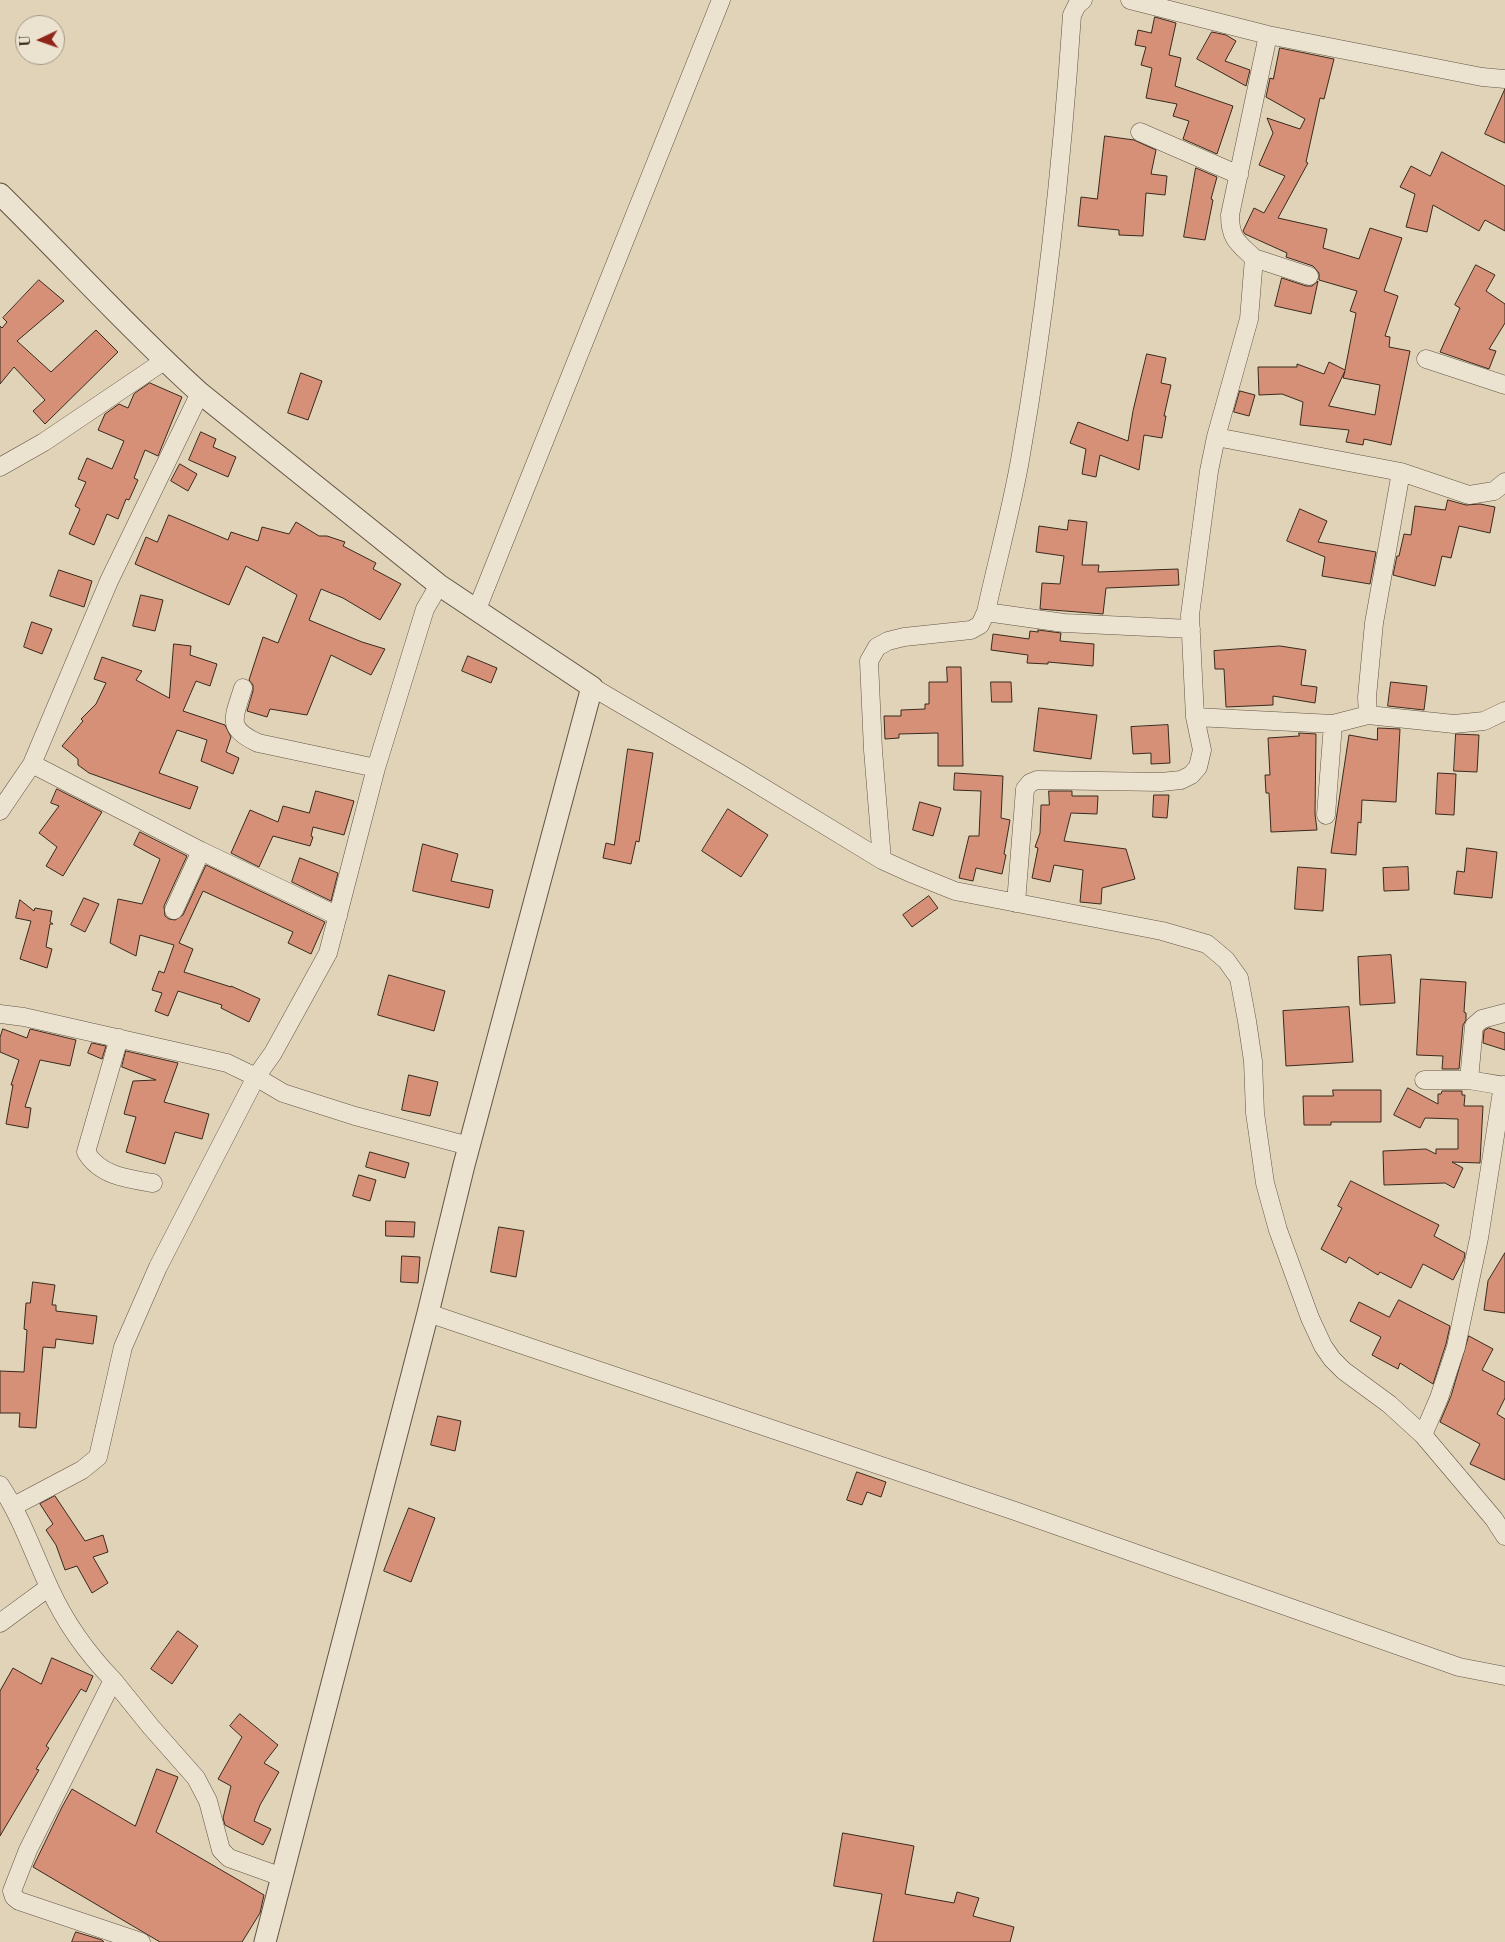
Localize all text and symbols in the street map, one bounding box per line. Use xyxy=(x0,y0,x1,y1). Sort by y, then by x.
north arrow xyxy=(15,15,65,65)
text: U xyxy=(17,35,35,47)

